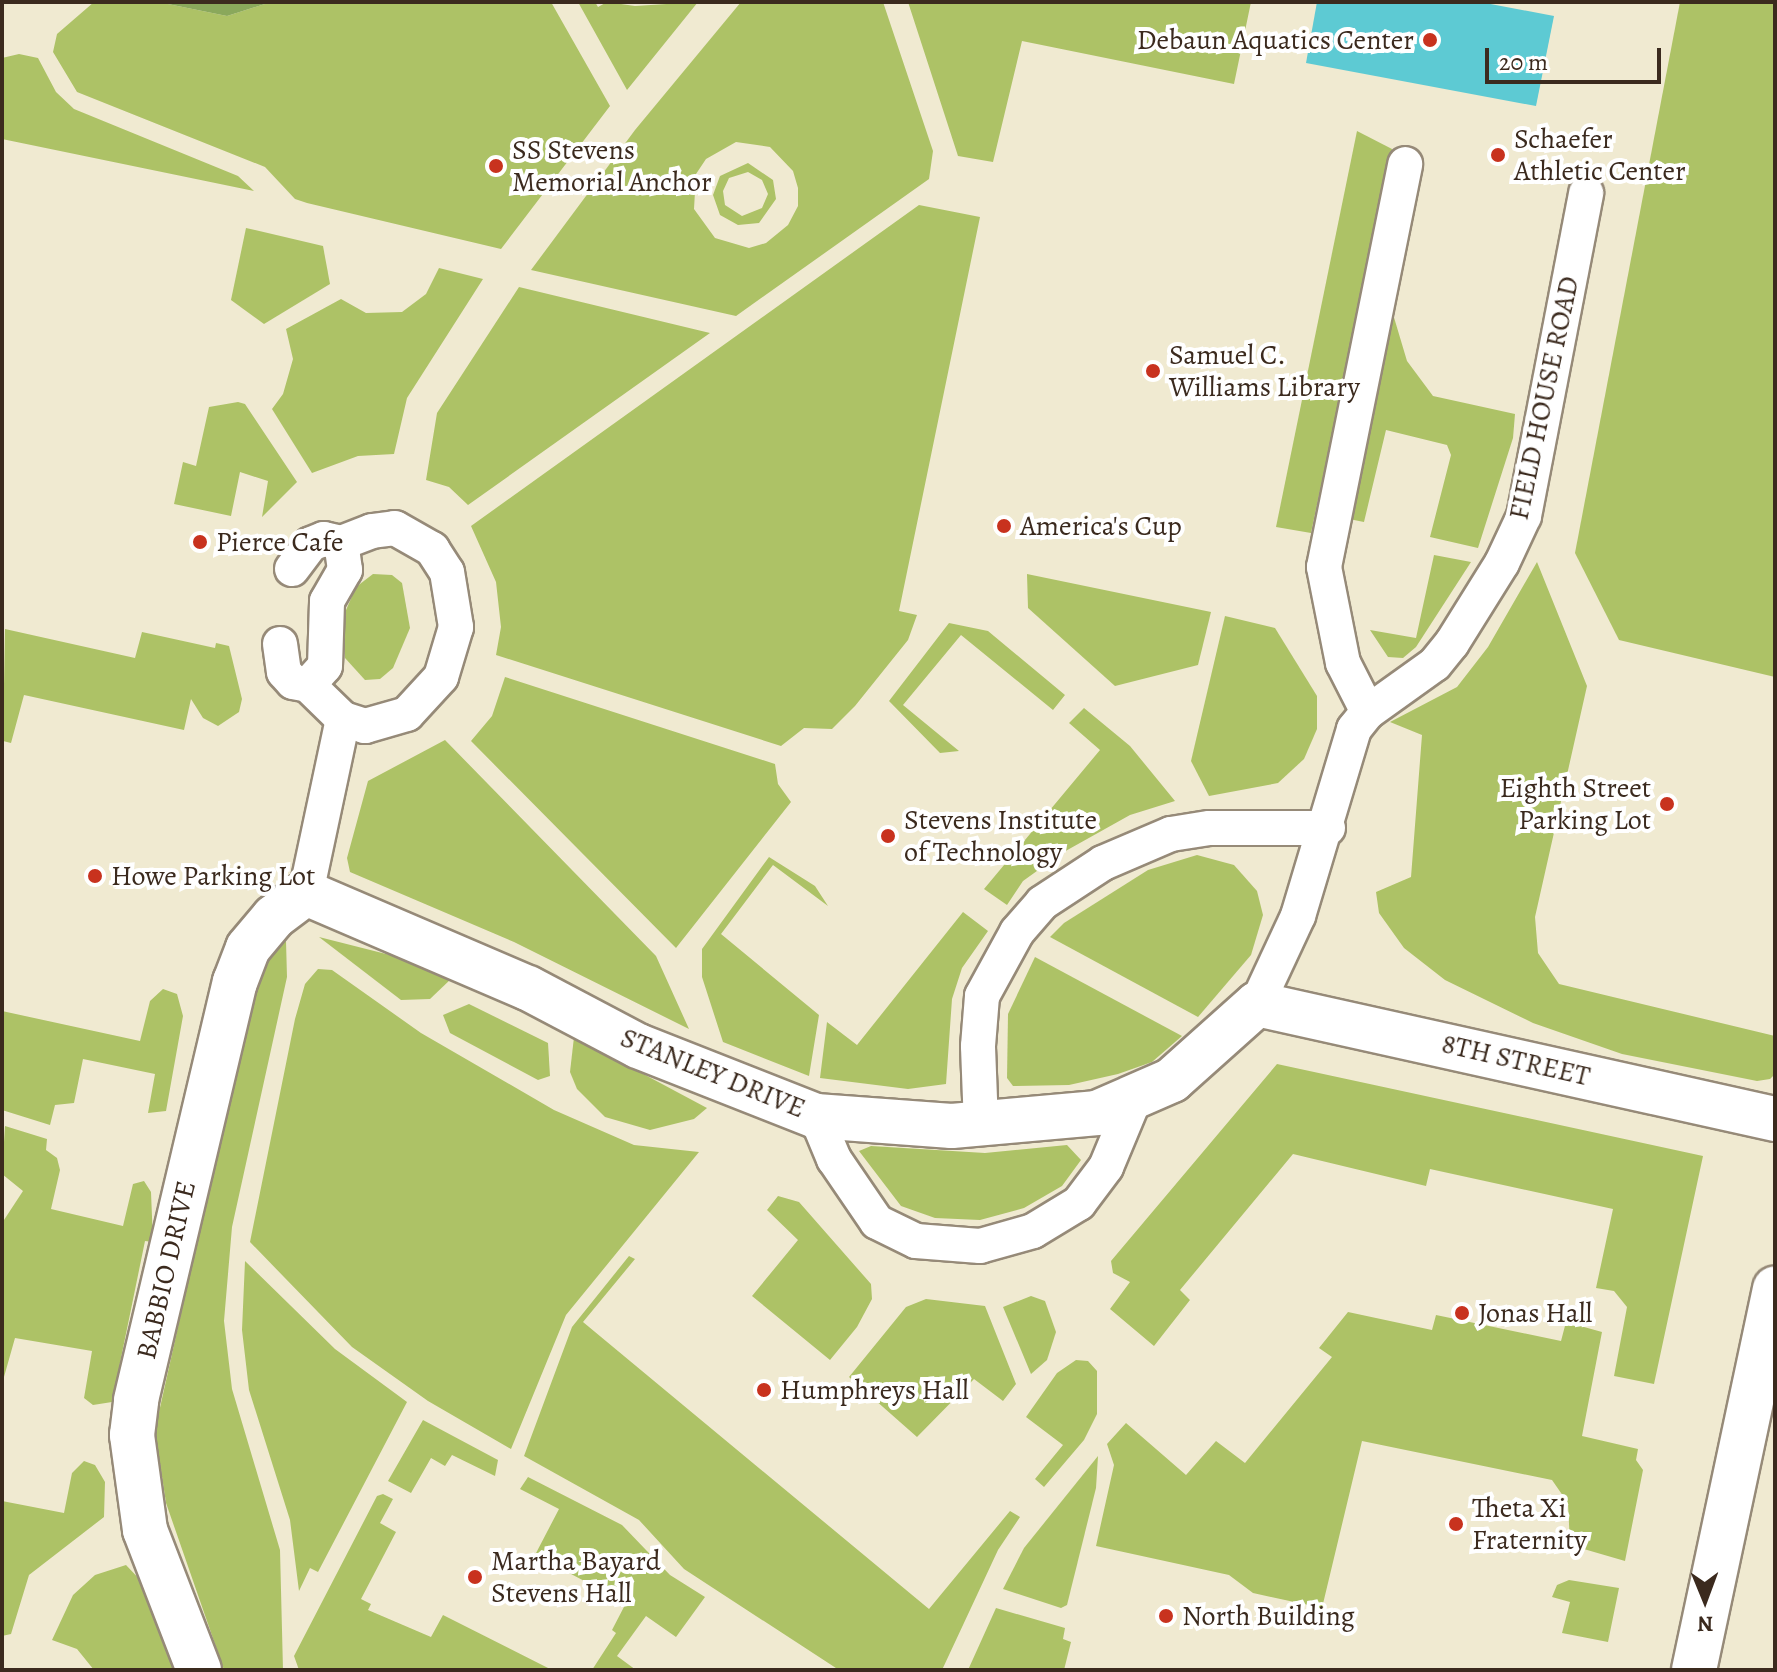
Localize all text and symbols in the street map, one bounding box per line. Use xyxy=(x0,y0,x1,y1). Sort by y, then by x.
place label: Debaun Aquatics Center xyxy=(1137,23,1414,57)
marker: Debaun Aquatics Center xyxy=(1421,31,1439,49)
scale bar xyxy=(1489,32,1665,82)
text: 20 m xyxy=(1499,46,1548,78)
place label: Schaefer Athletic Center xyxy=(1514,122,1686,188)
place label: SS Stevens Memorial Anchor xyxy=(512,133,712,199)
marker: Schaefer Athletic Center xyxy=(1489,146,1507,164)
marker: SS Stevens Memorial Anchor xyxy=(487,157,505,175)
street label: FIELD HOUSE ROAD xyxy=(1502,273,1586,523)
place label: Samuel C. Williams Library xyxy=(1169,338,1360,404)
marker: Samuel C. Williams Library xyxy=(1144,362,1162,380)
place label: America's Cup xyxy=(1020,509,1182,543)
marker: America's Cup xyxy=(995,517,1013,535)
place label: Pierce Cafe xyxy=(216,525,343,559)
marker: Pierce Cafe xyxy=(191,533,209,551)
place label: Eighth Street Parking Lot xyxy=(1500,771,1651,837)
marker: Eighth Street Parking Lot xyxy=(1658,795,1676,813)
place label: Stevens Institute of Technology xyxy=(904,803,1097,869)
marker: Stevens Institute of Technology xyxy=(879,827,897,845)
place label: Howe Parking Lot xyxy=(111,859,315,893)
marker: Howe Parking Lot xyxy=(86,867,104,885)
street label: STANLEY DRIVE xyxy=(616,1021,810,1125)
street label: 8TH STREET xyxy=(1439,1027,1593,1093)
street label: BABBIO DRIVE xyxy=(129,1178,203,1362)
place label: Jonas Hall xyxy=(1478,1296,1592,1330)
marker: Jonas Hall xyxy=(1453,1304,1471,1322)
place label: Humphreys Hall xyxy=(780,1373,969,1407)
marker: Humphreys Hall xyxy=(755,1381,773,1399)
place label: Theta Xi Fraternity xyxy=(1472,1491,1587,1557)
marker: Theta Xi Fraternity xyxy=(1447,1515,1465,1533)
place label: Martha Bayard Stevens Hall xyxy=(491,1544,661,1610)
north arrow xyxy=(1665,1560,1745,1640)
marker: Martha Bayard Stevens Hall xyxy=(466,1568,484,1586)
place label: North Building xyxy=(1182,1599,1355,1633)
marker: North Building xyxy=(1157,1607,1175,1625)
text: N xyxy=(1697,1609,1714,1639)

